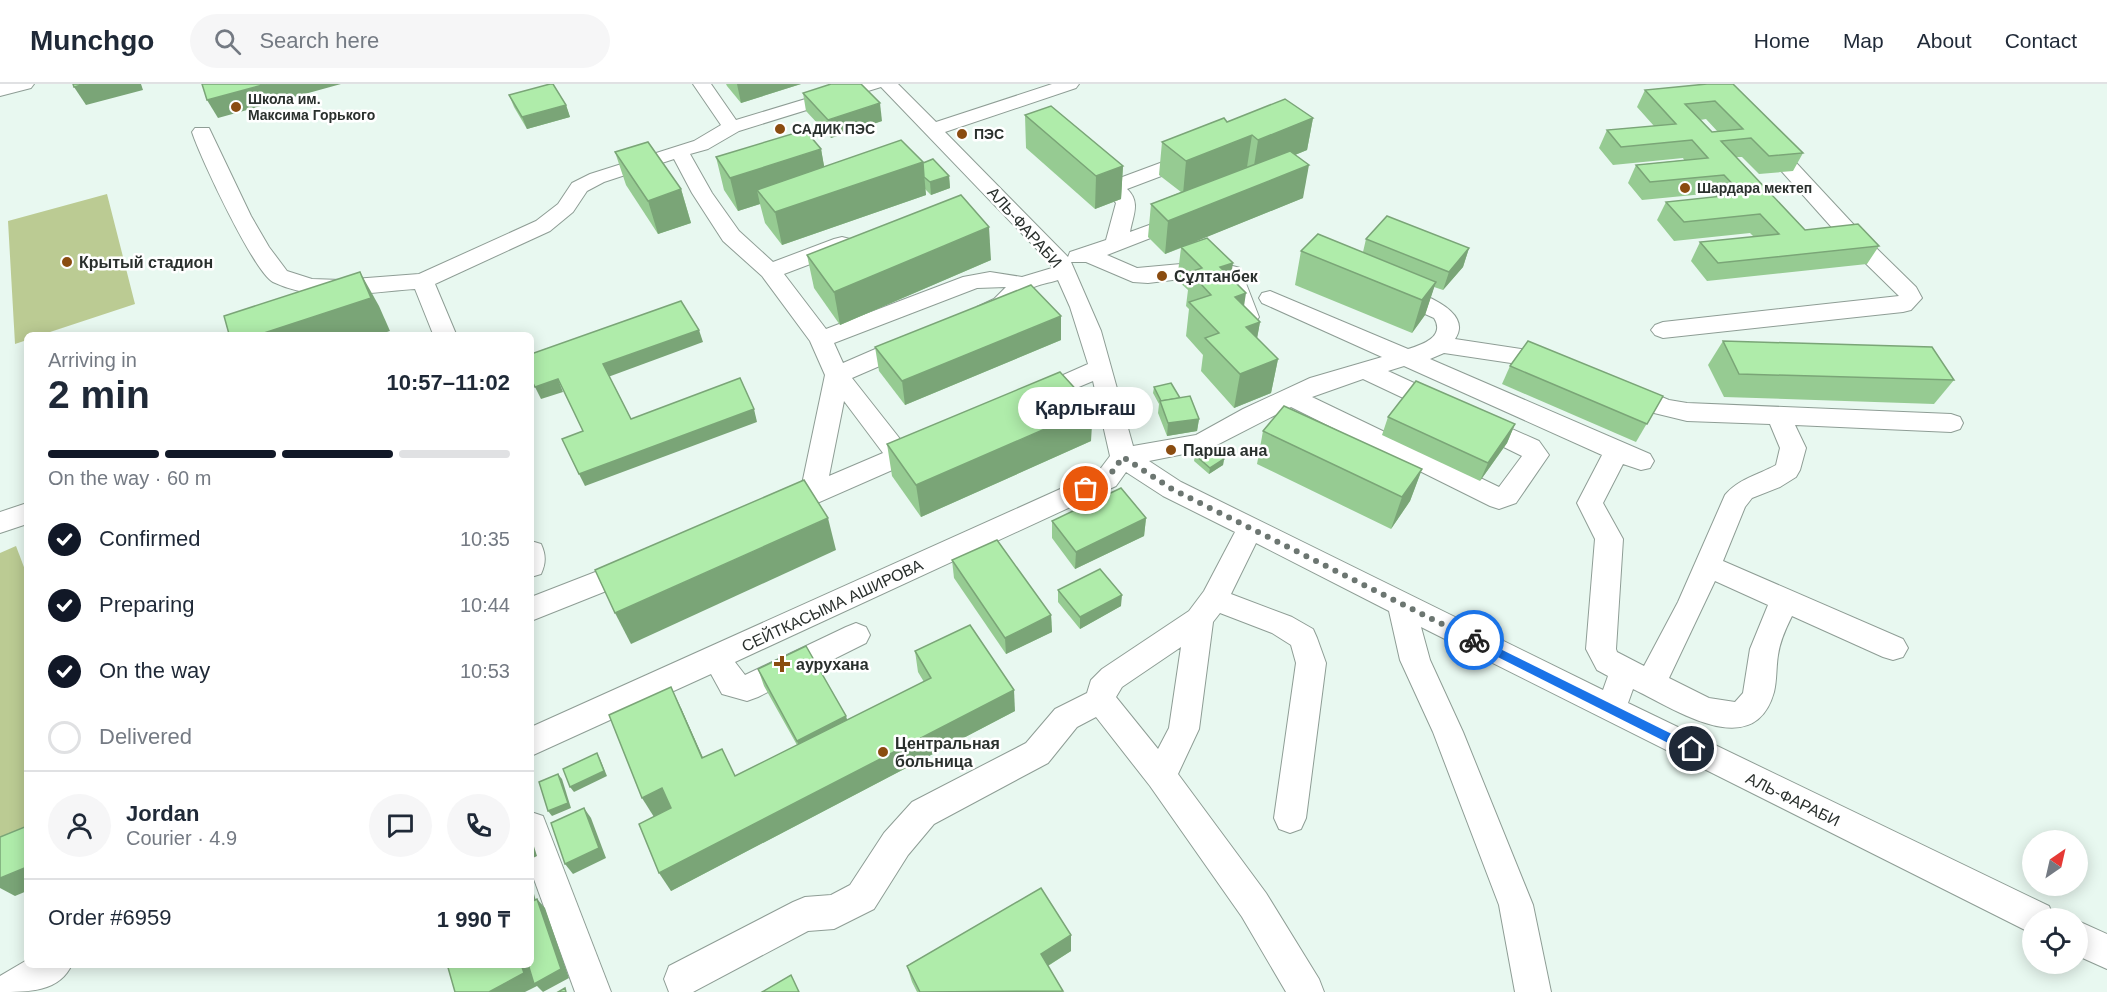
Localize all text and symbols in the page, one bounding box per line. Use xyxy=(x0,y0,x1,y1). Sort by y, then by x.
search box xyxy=(190,14,610,68)
text: Munchgo xyxy=(30,25,154,56)
icon: search xyxy=(211,25,244,58)
text: Search here xyxy=(259,28,379,53)
text: Home xyxy=(1754,29,1810,52)
text: Map xyxy=(1843,29,1884,52)
text: About xyxy=(1917,29,1972,52)
text: Contact xyxy=(2005,29,2077,52)
place label: Школа им. Максима Горького xyxy=(248,91,375,123)
marker: Школа им. Максима Горького xyxy=(229,100,243,114)
place label: САДИК ПЭС xyxy=(792,121,875,137)
marker: САДИК ПЭС xyxy=(773,122,787,136)
place label: ПЭС xyxy=(974,126,1004,142)
marker: ПЭС xyxy=(955,127,969,141)
place label: Шардара мектеп xyxy=(1697,180,1812,196)
marker: Шардара мектеп xyxy=(1678,181,1692,195)
street label: АЛЬ-ФАРАБИ xyxy=(984,184,1065,271)
place label: Крытый стадион xyxy=(79,254,213,271)
marker: Крытый стадион xyxy=(60,255,74,269)
place label: Сұлтанбек xyxy=(1174,268,1259,285)
marker: Сұлтанбек xyxy=(1155,269,1169,283)
text: Arriving in xyxy=(48,349,137,371)
text: 10:57–11:02 xyxy=(386,370,510,395)
text: 2 min xyxy=(48,373,150,416)
callout: Қарлығаш xyxy=(1018,387,1154,429)
text: Қарлығаш xyxy=(1035,397,1136,419)
place label: Парша ана xyxy=(1183,442,1267,459)
marker: Парша ана xyxy=(1164,443,1178,457)
pin xyxy=(1060,463,1111,514)
text: On the way · 60 m xyxy=(48,467,211,489)
icon: bag xyxy=(1069,472,1102,505)
icon: check xyxy=(48,523,81,556)
text: Confirmed xyxy=(99,526,200,551)
text: 10:35 xyxy=(460,528,510,550)
street label: СЕЙТКАСЫМА АШИРОВА xyxy=(739,555,926,655)
icon: check xyxy=(48,589,81,622)
text: Preparing xyxy=(99,592,194,617)
text: 10:44 xyxy=(460,594,510,616)
courier xyxy=(1444,610,1504,670)
icon: bike xyxy=(1458,624,1491,657)
icon: check xyxy=(48,655,81,688)
marker: аурухана xyxy=(773,655,791,673)
place label: аурухана xyxy=(796,656,869,673)
text: On the way xyxy=(99,658,210,683)
text: 10:53 xyxy=(460,660,510,682)
pin xyxy=(1666,723,1717,774)
text: Delivered xyxy=(99,724,192,749)
icon: home xyxy=(1675,732,1708,765)
place label: Центральная больница xyxy=(895,735,1000,770)
marker: Центральная больница xyxy=(876,745,890,759)
street label: АЛЬ-ФАРАБИ xyxy=(1743,769,1842,829)
button: person xyxy=(48,794,111,857)
button: chat xyxy=(369,794,432,857)
button: phone xyxy=(447,794,510,857)
text: Jordan xyxy=(126,801,199,826)
text: Courier · 4.9 xyxy=(126,827,237,849)
north arrow xyxy=(2022,830,2088,896)
map controls xyxy=(2022,830,2088,974)
text: Order #6959 xyxy=(48,905,172,930)
text: 1 990 ₸ xyxy=(437,907,510,932)
button: locate xyxy=(2022,908,2088,974)

